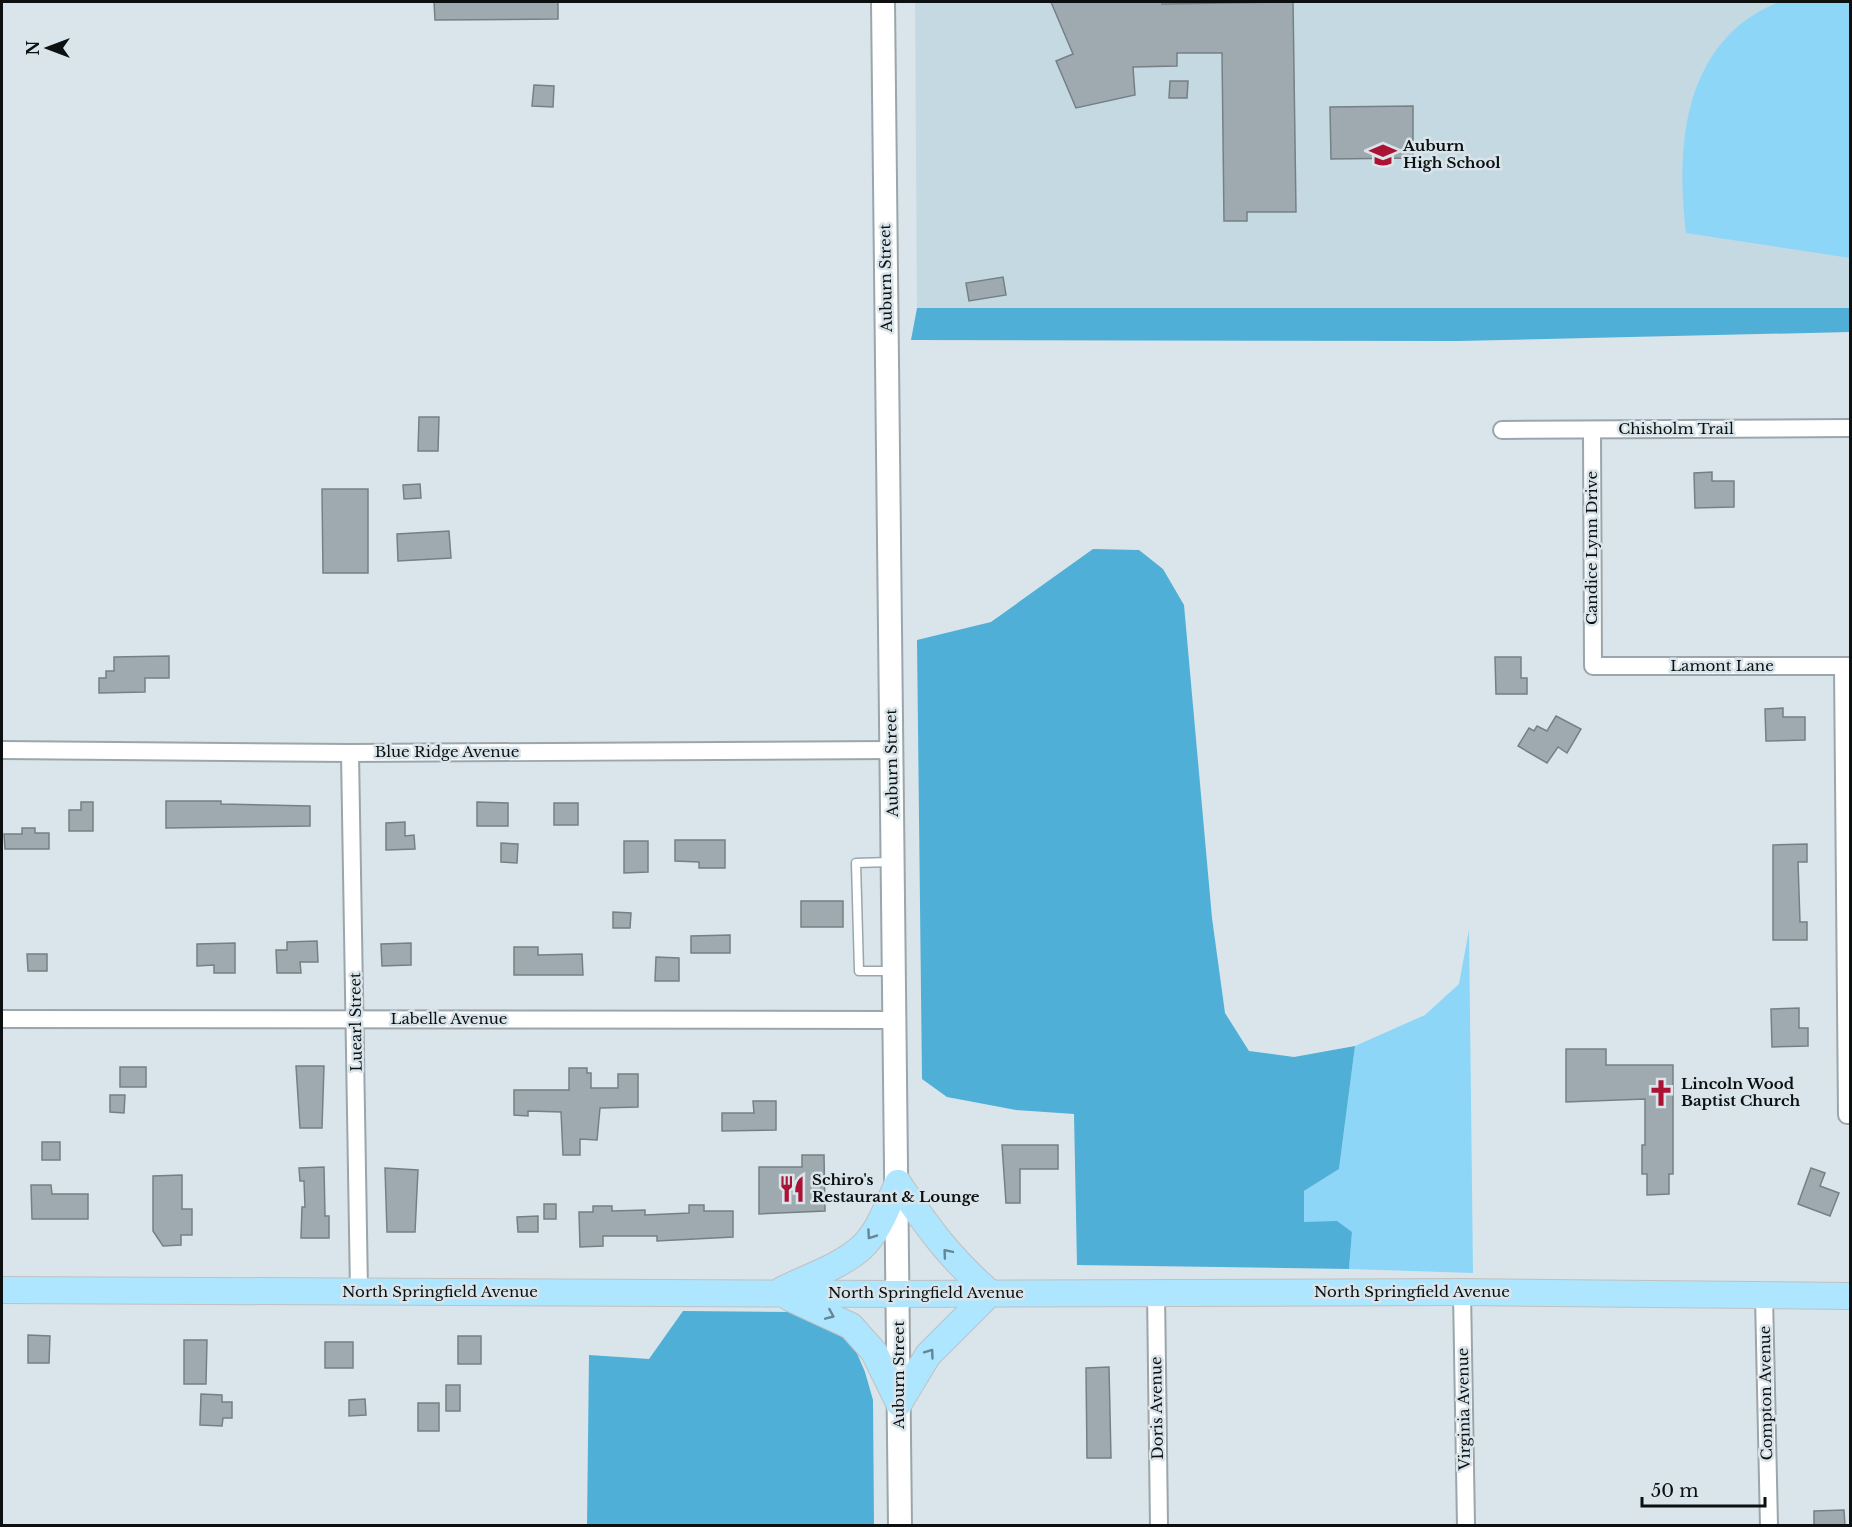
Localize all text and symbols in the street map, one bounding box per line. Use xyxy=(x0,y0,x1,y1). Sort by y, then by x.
north arrow xyxy=(18,18,78,78)
text: N xyxy=(23,40,43,56)
place label: Auburn High School xyxy=(1402,136,1501,172)
school or university icon: Auburn High School xyxy=(1368,140,1398,170)
street label: Auburn Street xyxy=(875,223,896,333)
street label: Chisholm Trail xyxy=(1618,419,1734,438)
street label: Candice Lynn Drive xyxy=(1582,471,1601,625)
street label: Lamont Lane xyxy=(1670,656,1774,675)
street label: Auburn Street xyxy=(881,708,902,818)
street label: Blue Ridge Avenue xyxy=(375,742,519,761)
street label: Luearl Street xyxy=(345,972,366,1072)
street label: Labelle Avenue xyxy=(391,1009,507,1028)
place label: Lincoln Wood Baptist Church xyxy=(1681,1074,1800,1110)
church icon: Lincoln Wood Baptist Church xyxy=(1646,1078,1676,1108)
place label: Schiro's Restaurant & Lounge xyxy=(812,1170,980,1206)
restaurant icon: Schiro's Restaurant & Lounge xyxy=(777,1174,807,1204)
one-way arrow xyxy=(867,1228,878,1239)
one-way arrow xyxy=(943,1249,954,1260)
street label: North Springfield Avenue xyxy=(342,1282,538,1301)
street label: North Springfield Avenue xyxy=(1314,1282,1510,1301)
street label: North Springfield Avenue xyxy=(828,1283,1024,1302)
one-way arrow xyxy=(824,1308,835,1320)
street label: Auburn Street xyxy=(889,1321,908,1430)
street label: Compton Avenue xyxy=(1755,1325,1776,1461)
street label: Virginia Avenue xyxy=(1453,1348,1474,1471)
one-way arrow xyxy=(923,1349,934,1360)
street label: Doris Avenue xyxy=(1146,1356,1167,1460)
scale bar xyxy=(1642,1470,1765,1508)
text: 50 m xyxy=(1651,1480,1699,1502)

